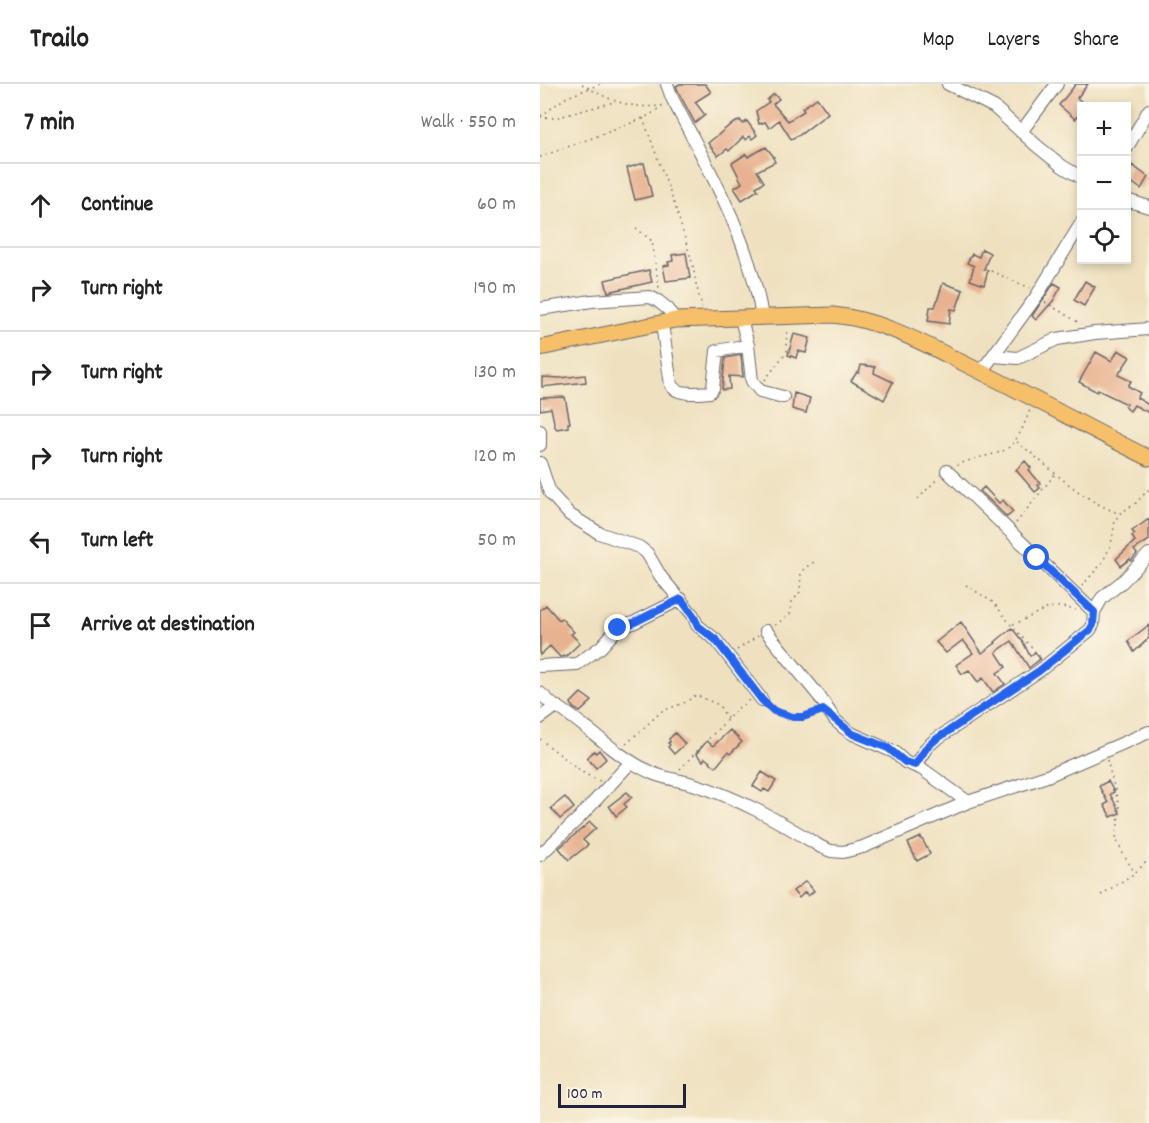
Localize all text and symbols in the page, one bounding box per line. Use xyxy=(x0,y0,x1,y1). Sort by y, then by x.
text: Trailo xyxy=(30,21,89,61)
text: Map xyxy=(923,26,954,56)
text: Layers xyxy=(987,26,1040,56)
text: Share xyxy=(1073,26,1119,56)
map controls xyxy=(1077,102,1131,264)
button: + xyxy=(1077,102,1131,156)
text: 7 min xyxy=(24,105,75,142)
text: Walk · 550 m xyxy=(421,109,516,137)
button: − xyxy=(1077,156,1131,210)
icon: ahead xyxy=(24,189,57,222)
text: Continue xyxy=(81,190,153,221)
text: 60 m xyxy=(477,191,516,219)
button: locate xyxy=(1077,210,1131,264)
icon: right xyxy=(24,273,57,306)
text: Turn right xyxy=(81,274,163,305)
text: 190 m xyxy=(473,275,516,303)
icon: right xyxy=(24,357,57,390)
text: Turn right xyxy=(81,358,163,389)
text: 130 m xyxy=(474,359,516,387)
icon: right xyxy=(24,441,57,474)
text: Turn right xyxy=(81,442,163,473)
text: 120 m xyxy=(474,443,516,471)
icon: left xyxy=(24,525,57,558)
text: Turn left xyxy=(81,526,153,557)
text: 50 m xyxy=(478,527,516,555)
route start xyxy=(1023,544,1049,570)
icon: arrive xyxy=(24,609,57,642)
text: Arrive at destination xyxy=(81,610,255,641)
route end xyxy=(604,614,630,640)
scale bar xyxy=(558,1081,686,1108)
text: 100 m xyxy=(567,1083,603,1106)

